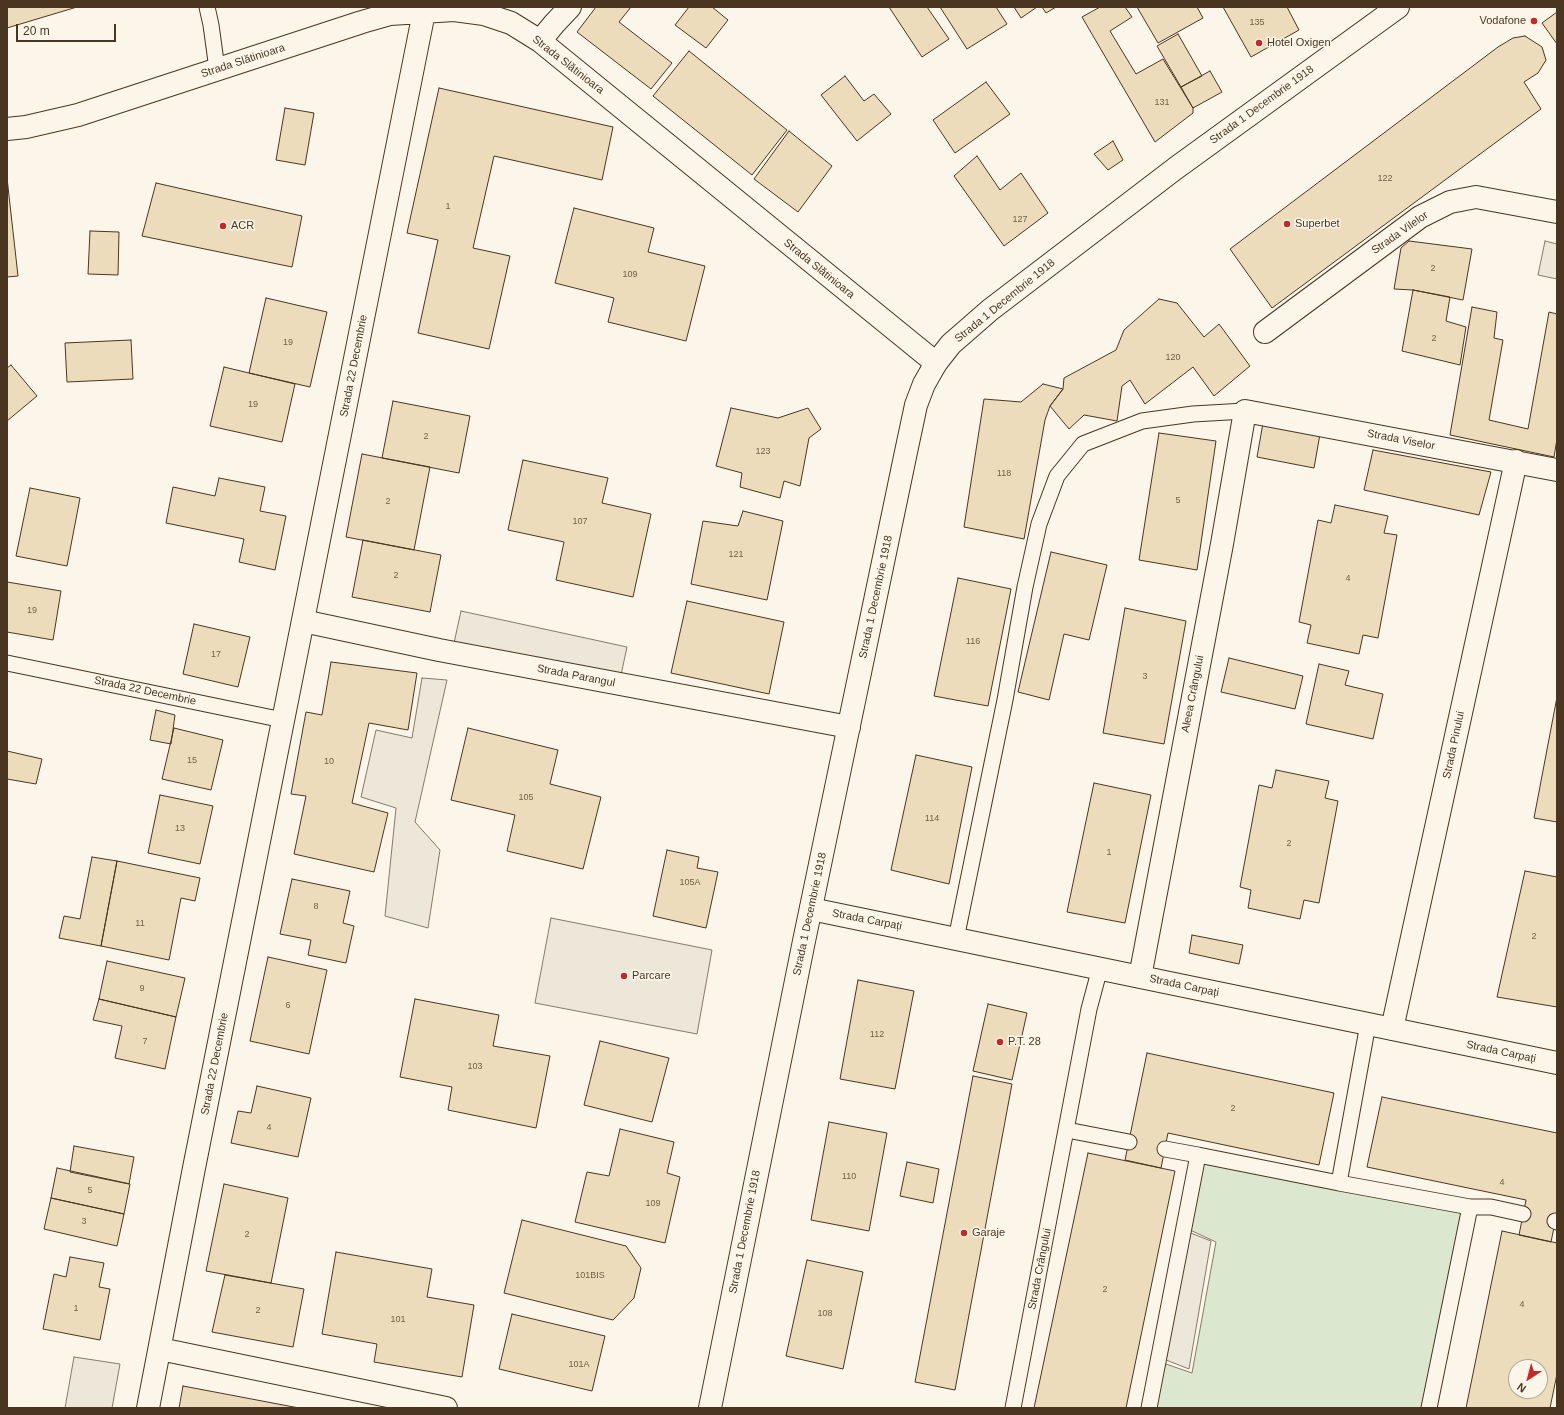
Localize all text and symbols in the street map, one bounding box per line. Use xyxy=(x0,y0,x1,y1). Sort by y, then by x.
place label: Vodafone xyxy=(1480,14,1526,28)
scale bar xyxy=(18,16,118,42)
marker: Vodafone xyxy=(1529,16,1539,26)
house number: 135 xyxy=(1249,18,1265,28)
text: 20 m xyxy=(23,24,50,38)
street label: Strada Slătinioara xyxy=(529,33,607,97)
place label: Hotel Oxigen xyxy=(1267,36,1331,50)
marker: Hotel Oxigen xyxy=(1254,38,1264,48)
street label: Strada Slătinioara xyxy=(199,41,287,81)
street label: Strada 1 Decembrie 1918 xyxy=(1207,63,1317,147)
house number: 131 xyxy=(1154,98,1170,108)
house number: 122 xyxy=(1377,174,1393,184)
house number: 1 xyxy=(445,202,451,212)
street label: Strada Vilelor xyxy=(1369,209,1431,257)
house number: 127 xyxy=(1012,215,1028,225)
place label: Superbet xyxy=(1295,217,1340,231)
place label: ACR xyxy=(231,219,254,233)
marker: Superbet xyxy=(1282,219,1292,229)
marker: ACR xyxy=(218,221,228,231)
street label: Strada Slătinioara xyxy=(781,236,857,302)
street label: Strada 1 Decembrie 1918 xyxy=(952,256,1058,346)
house number: 2 xyxy=(1430,264,1436,274)
house number: 109 xyxy=(622,270,638,280)
street label: Strada 22 Decembrie xyxy=(338,314,370,418)
house number: 2 xyxy=(1431,334,1437,344)
house number: 19 xyxy=(283,338,293,348)
house number: 120 xyxy=(1165,353,1181,363)
house number: 19 xyxy=(248,400,258,410)
street label: Strada Viselor xyxy=(1366,427,1436,453)
house number: 2 xyxy=(423,432,429,442)
house number: 123 xyxy=(755,447,771,457)
house number: 118 xyxy=(997,469,1011,479)
house number: 5 xyxy=(1175,496,1181,506)
house number: 2 xyxy=(385,497,391,507)
house number: 107 xyxy=(572,517,588,527)
street label: Strada 1 Decembrie 1918 xyxy=(857,534,895,660)
house number: 121 xyxy=(728,550,744,560)
house number: 2 xyxy=(393,571,399,581)
house number: 4 xyxy=(1345,574,1351,584)
house number: 19 xyxy=(27,606,37,616)
house number: 116 xyxy=(966,637,980,647)
house number: 17 xyxy=(211,650,221,660)
street label: Aleea Crângului xyxy=(1179,654,1207,734)
street label: Strada Parangul xyxy=(536,662,616,690)
house number: 3 xyxy=(1142,672,1148,682)
street label: Strada 22 Decembrie xyxy=(93,674,197,708)
street label: Strada Pinului xyxy=(1440,710,1468,780)
house number: 15 xyxy=(187,756,197,766)
house number: 10 xyxy=(324,757,334,767)
house number: 105 xyxy=(518,793,534,803)
house number: 114 xyxy=(925,814,939,824)
house number: 13 xyxy=(175,824,185,834)
house number: 2 xyxy=(1286,839,1292,849)
house number: 1 xyxy=(1106,848,1112,858)
street label: Strada 1 Decembrie 1918 xyxy=(791,851,829,977)
house number: 105A xyxy=(679,878,701,888)
house number: 8 xyxy=(313,902,319,912)
street label: Strada Carpați xyxy=(831,907,903,933)
house number: 11 xyxy=(135,919,145,929)
house number: 2 xyxy=(1531,932,1537,942)
place label: Parcare xyxy=(632,969,671,983)
marker: Parcare xyxy=(619,971,629,981)
street label: Strada Carpați xyxy=(1148,972,1220,1000)
house number: 9 xyxy=(139,984,145,994)
house number: 6 xyxy=(285,1001,291,1011)
street label: Strada 22 Decembrie xyxy=(199,1012,231,1116)
house number: 112 xyxy=(870,1030,884,1040)
place label: P.T. 28 xyxy=(1008,1035,1041,1049)
house number: 7 xyxy=(142,1037,148,1047)
marker: P.T. 28 xyxy=(995,1037,1005,1047)
street label: Strada Carpați xyxy=(1465,1038,1537,1066)
house number: 103 xyxy=(467,1062,483,1072)
house number: 2 xyxy=(1230,1104,1236,1114)
house number: 4 xyxy=(266,1123,272,1133)
street label: Strada 1 Decembrie 1918 xyxy=(727,1169,763,1295)
house number: 110 xyxy=(842,1172,856,1182)
house number: 4 xyxy=(1499,1178,1505,1188)
house number: 5 xyxy=(87,1186,93,1196)
house number: 109 xyxy=(645,1199,661,1209)
house number: 3 xyxy=(81,1217,87,1227)
place label: Garaje xyxy=(972,1226,1005,1240)
street label: Strada Crângului xyxy=(1026,1227,1054,1311)
marker: Garaje xyxy=(959,1228,969,1238)
house number: 2 xyxy=(244,1230,250,1240)
house number: 101BIS xyxy=(575,1271,605,1281)
house number: 2 xyxy=(1102,1285,1108,1295)
house number: 4 xyxy=(1519,1300,1525,1310)
house number: 1 xyxy=(73,1304,79,1314)
house number: 2 xyxy=(255,1306,261,1316)
house number: 108 xyxy=(817,1309,833,1319)
house number: 101 xyxy=(390,1315,406,1325)
north arrow xyxy=(1508,1359,1548,1399)
house number: 101A xyxy=(568,1360,590,1370)
text: N xyxy=(1515,1381,1528,1395)

